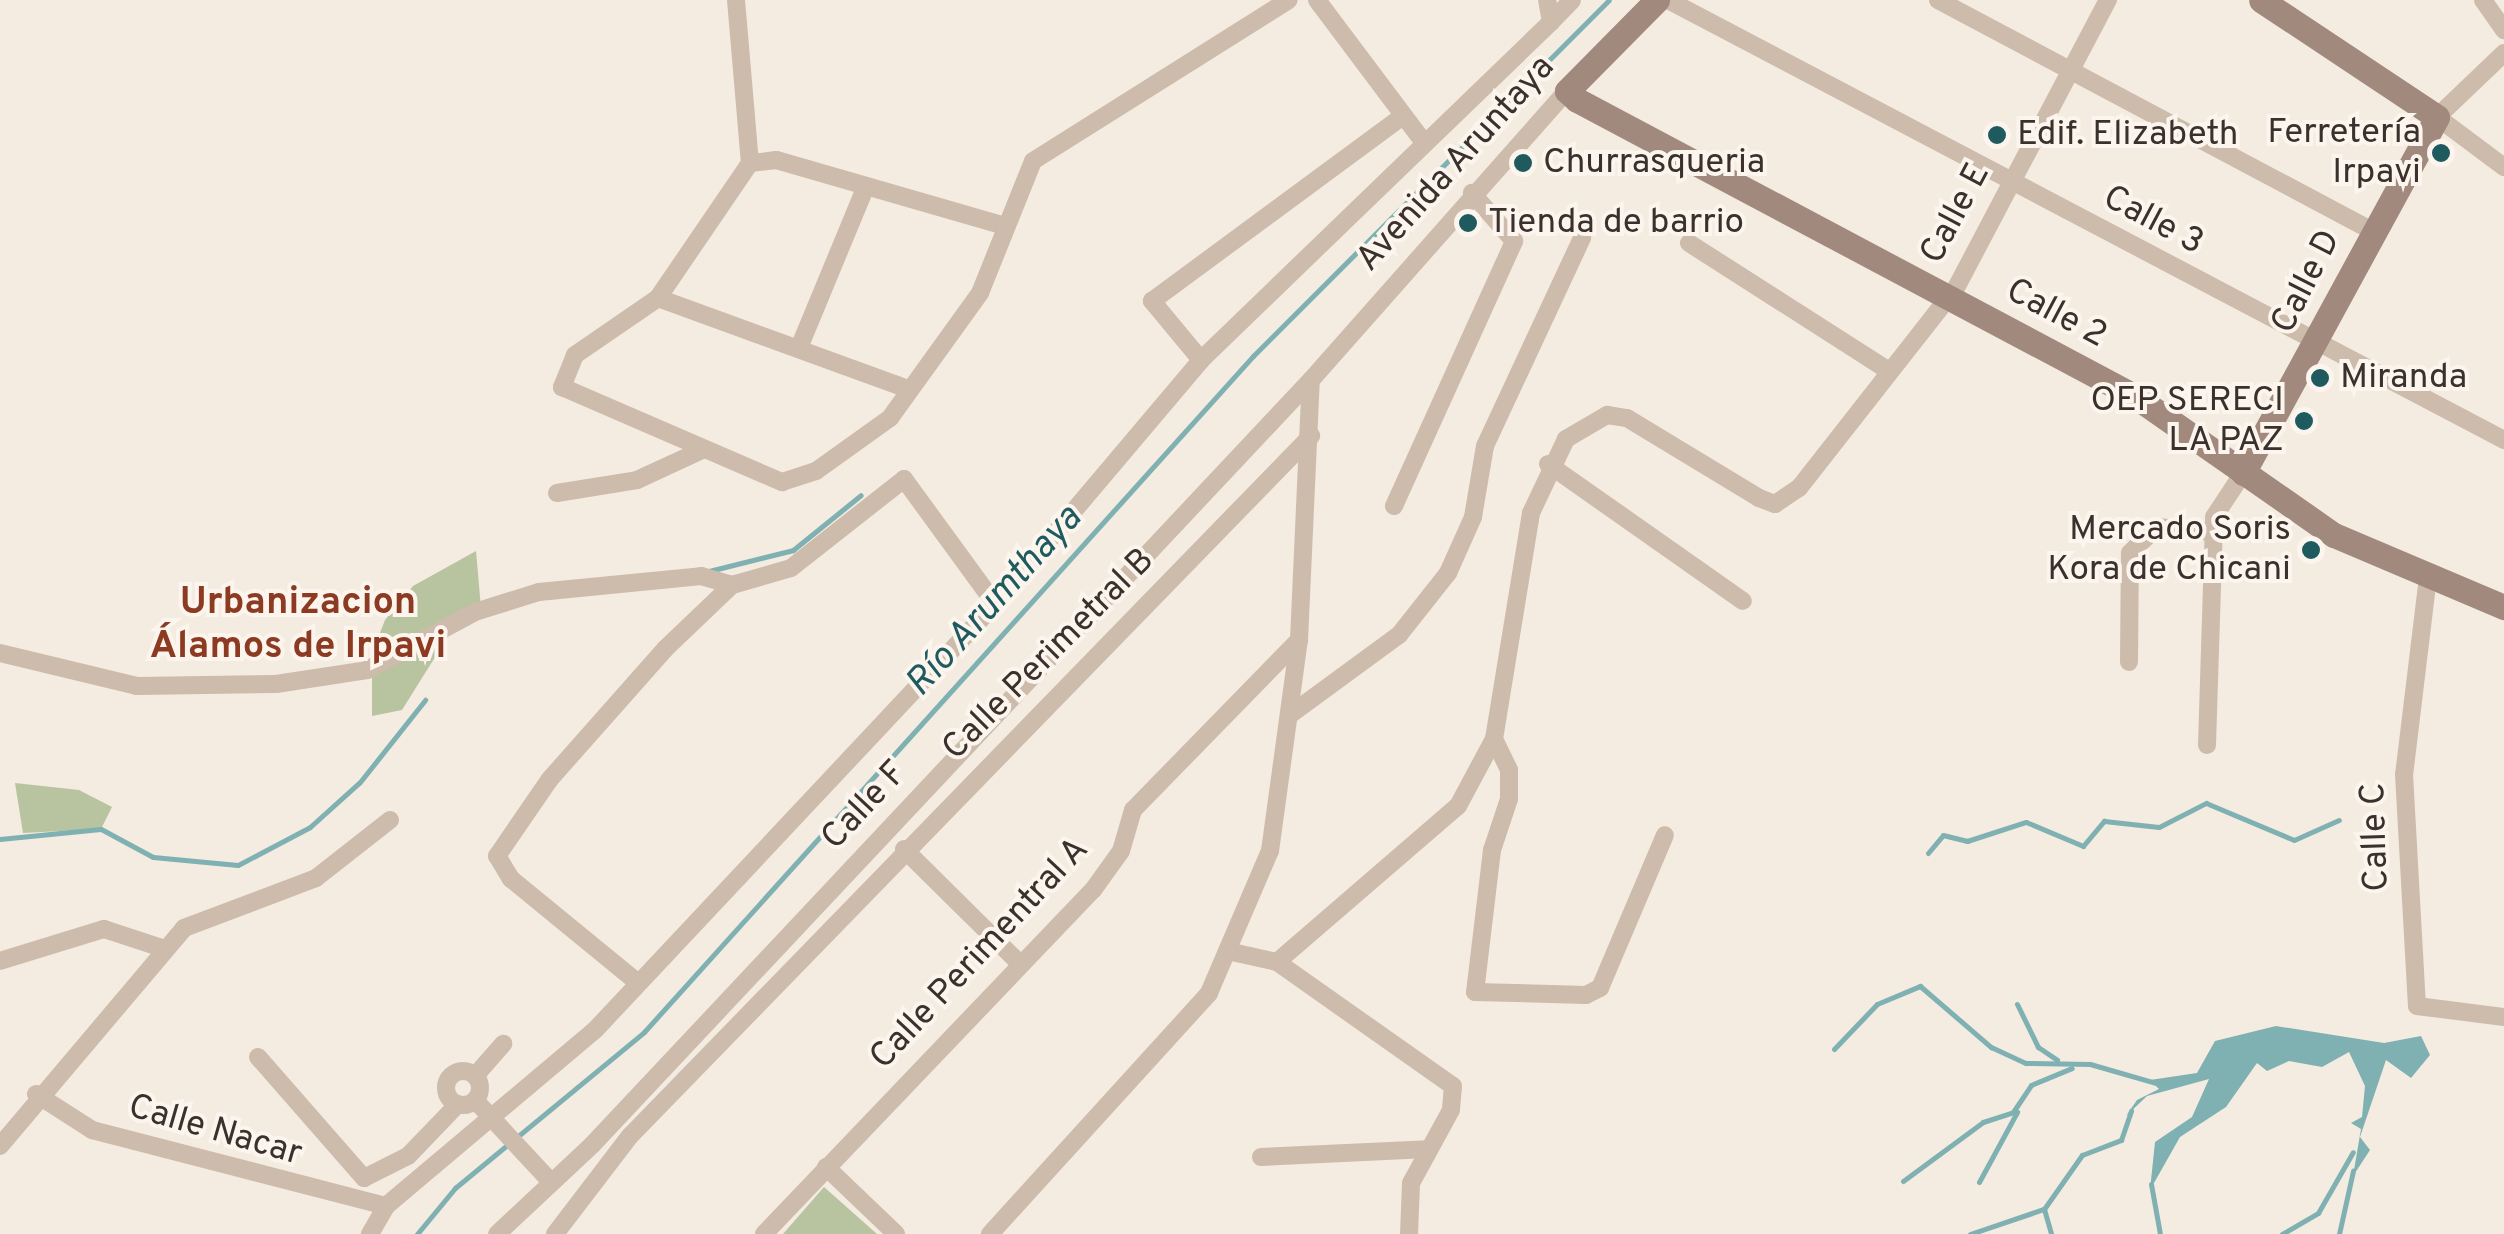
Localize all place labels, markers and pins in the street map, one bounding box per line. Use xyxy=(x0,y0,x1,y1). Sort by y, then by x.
place label: Ferretería Irpavi xyxy=(2267,112,2421,194)
place label: Edif. Elizabeth xyxy=(2017,114,2238,156)
marker: Edif. Elizabeth xyxy=(1986,124,2008,146)
place label: Churrasqueria xyxy=(1543,142,1765,184)
marker: Ferretería Irpavi xyxy=(2430,142,2452,164)
marker: Churrasqueria xyxy=(1512,152,1534,174)
place label: Tienda de barrio xyxy=(1488,202,1744,244)
marker: Tienda de barrio xyxy=(1457,212,1479,234)
place label: Miranda xyxy=(2340,357,2467,399)
marker: Miranda xyxy=(2309,367,2331,389)
place label: OEP SERECI LA PAZ xyxy=(2090,380,2284,462)
marker: OEP SERECI LA PAZ xyxy=(2293,410,2315,432)
place label: Mercado Soris Kora de Chicani xyxy=(2047,509,2291,591)
marker: Mercado Soris Kora de Chicani xyxy=(2300,539,2322,561)

